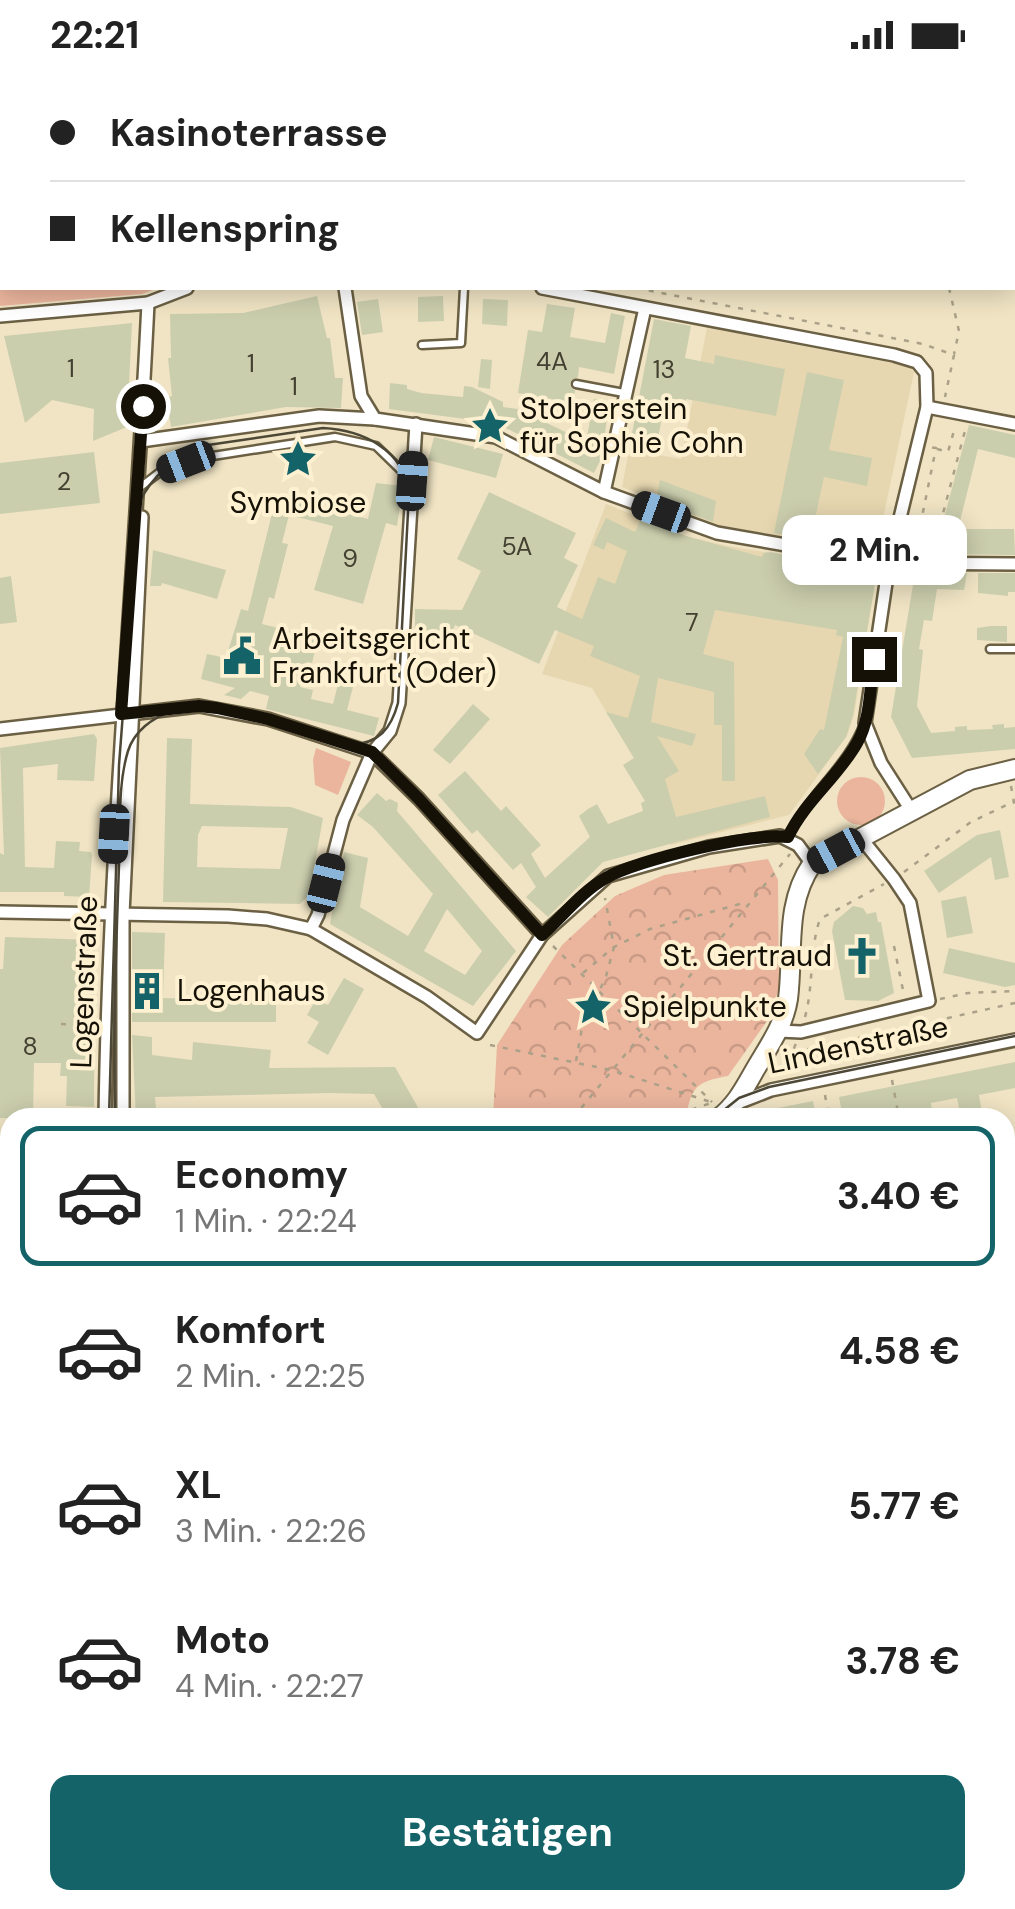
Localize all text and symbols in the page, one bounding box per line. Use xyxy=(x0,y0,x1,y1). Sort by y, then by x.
text: 22:21 xyxy=(50,10,139,60)
text: Kasinoterrasse xyxy=(110,108,388,158)
text: Kellenspring xyxy=(110,204,340,254)
house number: 4A xyxy=(536,345,568,378)
house number: 1 xyxy=(247,347,255,380)
house number: 1 xyxy=(67,352,75,385)
house number: 13 xyxy=(653,353,675,386)
house number: 1 xyxy=(290,370,298,403)
route start xyxy=(121,384,166,429)
place label: Stolperstein für Sophie Cohn xyxy=(520,389,744,462)
place icon: Stolperstein für Sophie Cohn xyxy=(469,405,511,447)
car xyxy=(153,437,219,487)
place icon: Symbiose xyxy=(277,438,319,480)
car xyxy=(395,450,429,512)
house number: 2 xyxy=(57,465,71,498)
place label: Symbiose xyxy=(230,483,366,522)
car xyxy=(628,488,694,536)
callout: 2 Min. xyxy=(782,514,966,584)
text: 2 Min. xyxy=(829,529,920,571)
house number: 5A xyxy=(502,530,532,563)
house number: 9 xyxy=(342,542,358,575)
house number: 7 xyxy=(685,606,699,639)
place label: Arbeitsgericht Frankfurt (Oder) xyxy=(272,619,497,692)
public building icon: Arbeitsgericht Frankfurt (Oder) xyxy=(221,635,263,677)
route end xyxy=(852,637,897,682)
car xyxy=(97,803,131,865)
car xyxy=(802,824,870,878)
car xyxy=(304,850,348,916)
street label: Logenstraße xyxy=(61,895,106,1069)
church icon: St. Gertraud xyxy=(841,935,883,977)
place label: St. Gertraud xyxy=(663,936,832,975)
building icon: Logenhaus xyxy=(126,970,168,1012)
place label: Logenhaus xyxy=(177,971,326,1010)
place icon: Spielpunkte xyxy=(572,986,614,1028)
place label: Spielpunkte xyxy=(623,987,787,1026)
street label: Lindenstraße xyxy=(764,1006,952,1083)
house number: 8 xyxy=(22,1030,38,1063)
text: Economy xyxy=(175,1150,348,1200)
icon: car xyxy=(55,1151,145,1241)
text: 3.40 € xyxy=(837,1171,960,1221)
text: 1 Min. · 22:24 xyxy=(175,1200,357,1242)
text: Komfort xyxy=(175,1305,326,1355)
icon: car xyxy=(55,1306,145,1396)
text: 4.58 € xyxy=(839,1326,960,1376)
text: 2 Min. · 22:25 xyxy=(175,1355,366,1397)
text: XL xyxy=(175,1460,222,1510)
icon: car xyxy=(55,1461,145,1551)
text: 5.77 € xyxy=(848,1481,960,1531)
text: 3 Min. · 22:26 xyxy=(175,1510,367,1552)
text: Moto xyxy=(175,1615,270,1665)
icon: car xyxy=(55,1616,145,1706)
text: 3.78 € xyxy=(846,1636,960,1686)
text: 4 Min. · 22:27 xyxy=(175,1665,364,1707)
button: Bestätigen xyxy=(50,1775,965,1890)

